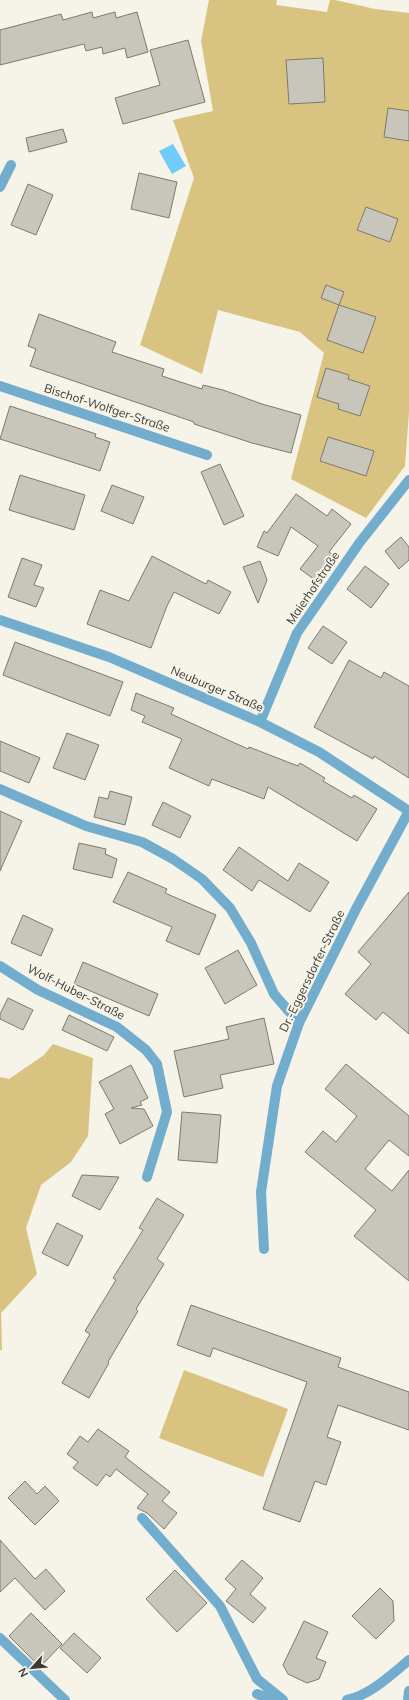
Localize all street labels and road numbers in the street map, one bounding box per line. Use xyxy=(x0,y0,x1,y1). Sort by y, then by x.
street label: Bischof-Wolfger-Straße xyxy=(42,380,172,435)
street label: Maierhofstraße xyxy=(283,548,343,627)
street label: Neuburger Straße xyxy=(169,662,266,715)
street label: Dr.-Eggersdorfer-Straße xyxy=(275,907,348,1034)
street label: Wolf-Huber-Straße xyxy=(25,960,128,1023)

